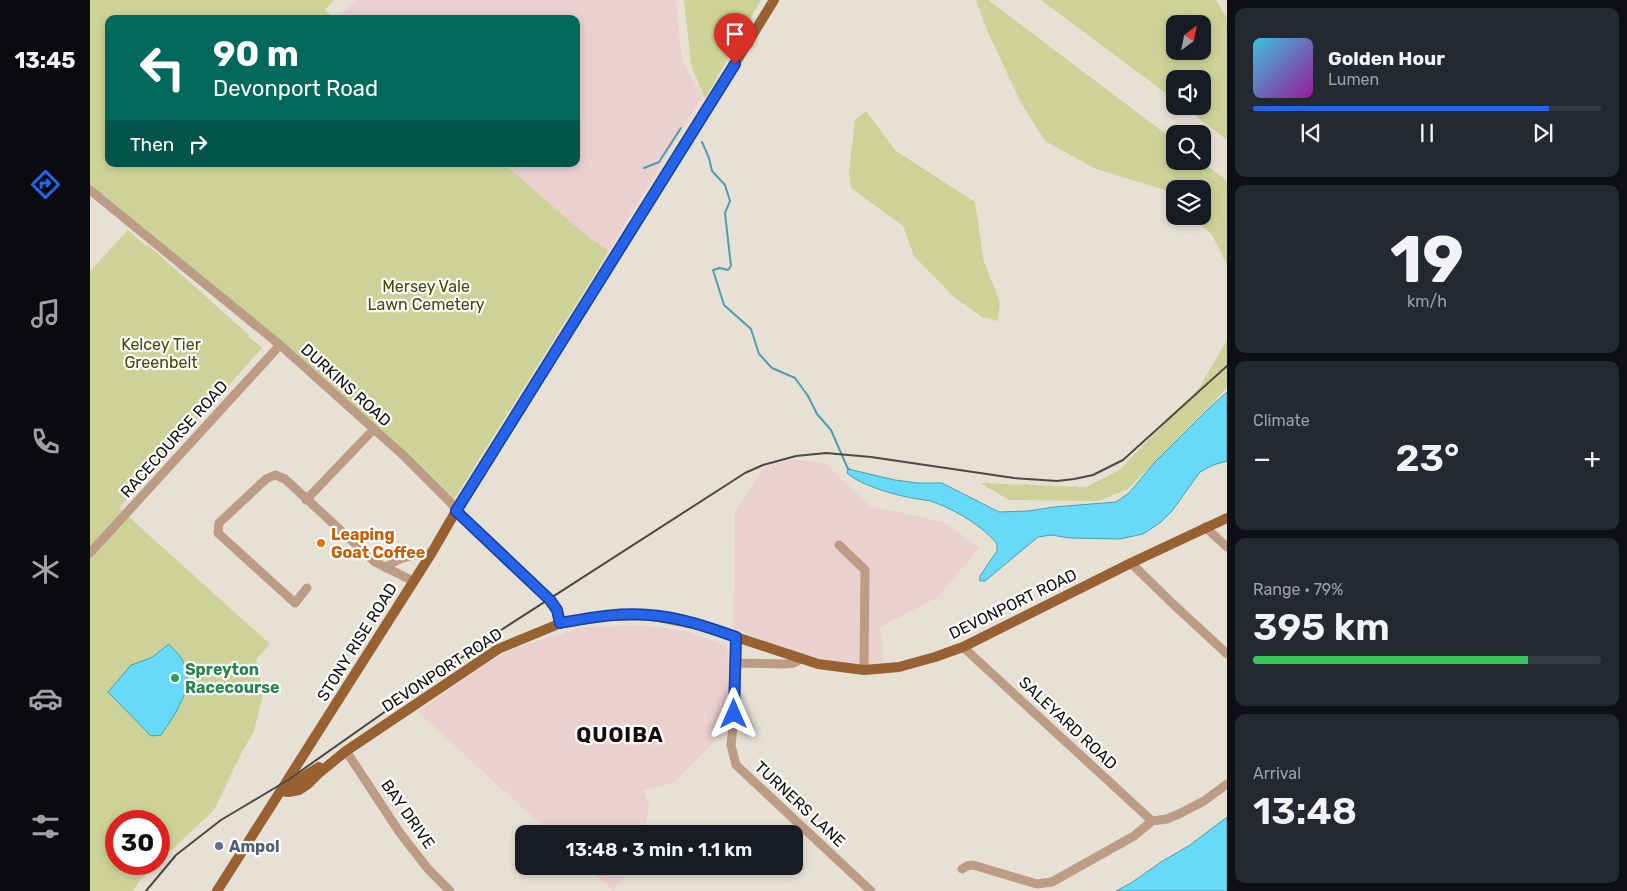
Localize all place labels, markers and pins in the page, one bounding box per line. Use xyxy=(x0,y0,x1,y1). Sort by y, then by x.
pin xyxy=(714,13,756,64)
place label: Leaping Goat Coffee xyxy=(331,525,425,562)
marker: Leaping Goat Coffee xyxy=(315,537,327,549)
place label: Spreyton Racecourse xyxy=(185,660,280,697)
marker: Spreyton Racecourse xyxy=(169,672,181,684)
place label: Ampol xyxy=(229,837,280,856)
marker: Ampol xyxy=(213,840,225,852)

